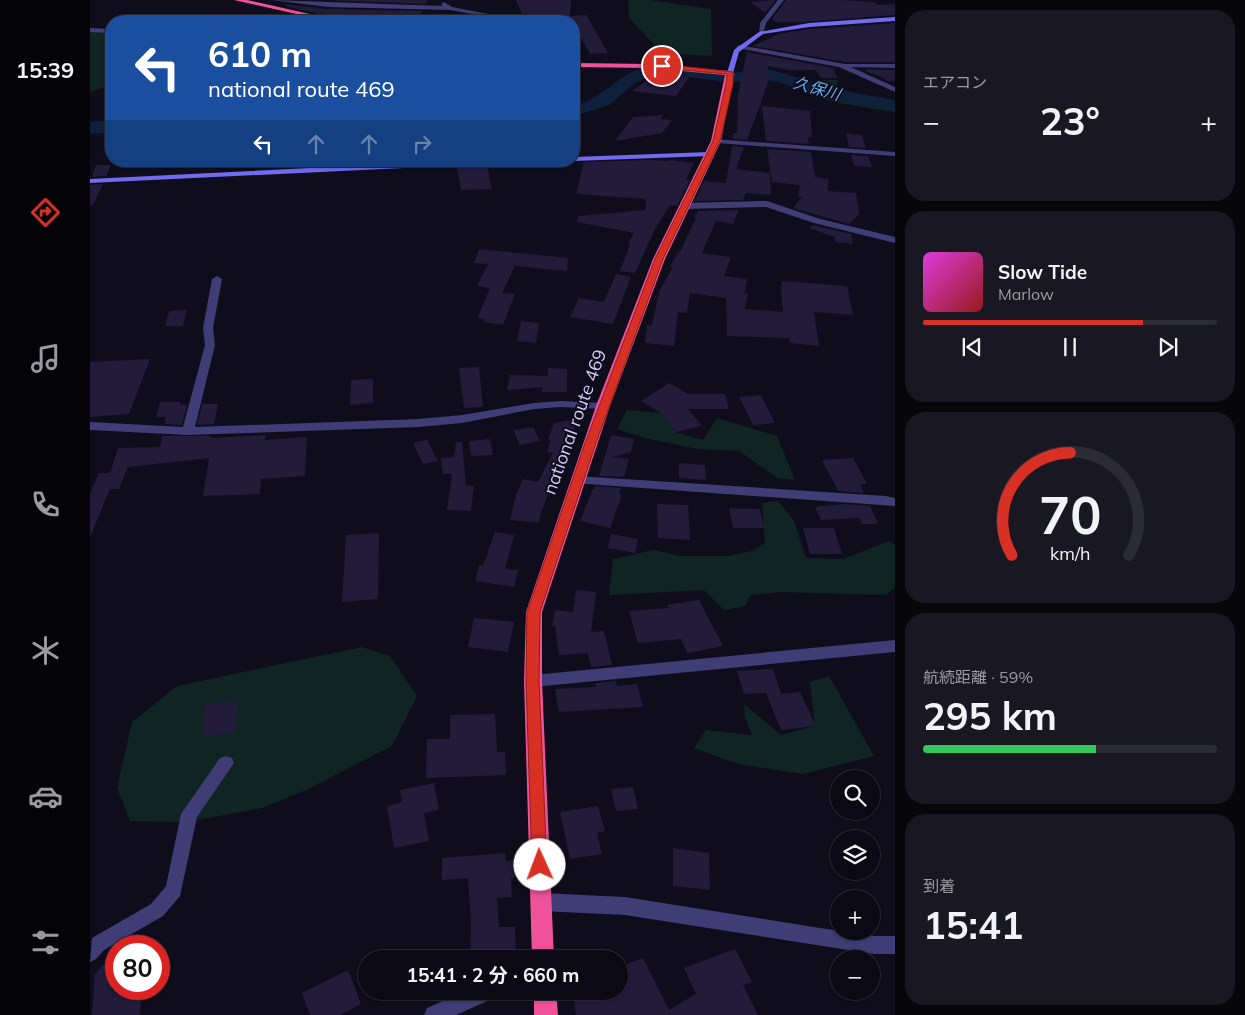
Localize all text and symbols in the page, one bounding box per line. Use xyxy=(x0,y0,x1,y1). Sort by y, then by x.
text: 610 m xyxy=(208,32,312,76)
icon: left xyxy=(125,35,190,100)
pin xyxy=(641,45,683,87)
icon: arrive xyxy=(648,52,676,80)
text: 15:39 xyxy=(16,56,74,84)
water label: 久保川 xyxy=(791,72,845,105)
text: エアコン xyxy=(923,72,987,92)
text: national route 469 xyxy=(208,75,395,103)
text: 23° xyxy=(1040,97,1100,145)
text: − xyxy=(923,104,940,139)
text: + xyxy=(1200,104,1217,139)
icon: left xyxy=(249,130,277,158)
icon: ahead xyxy=(302,130,330,158)
icon: ahead xyxy=(355,130,383,158)
icon: right xyxy=(408,130,436,158)
icon: directions xyxy=(28,195,63,230)
text: Slow Tide xyxy=(998,260,1087,284)
text: Marlow xyxy=(998,284,1054,304)
icon: previous xyxy=(958,333,986,361)
icon: pause xyxy=(1056,333,1084,361)
icon: next xyxy=(1154,333,1182,361)
icon: music xyxy=(28,341,63,376)
street label: national route 469 xyxy=(538,346,611,498)
text: 70 xyxy=(1039,482,1101,547)
icon: phone xyxy=(28,487,63,522)
text: km/h xyxy=(1050,542,1090,564)
icon: climate xyxy=(28,633,63,668)
text: 航続距離 · 59% xyxy=(923,667,1033,687)
text: 295 km xyxy=(923,692,1057,740)
map controls xyxy=(830,770,880,1000)
button: search xyxy=(830,770,880,820)
icon: car xyxy=(28,779,63,814)
button: layers xyxy=(830,830,880,880)
position arrow xyxy=(513,838,565,890)
text: 到着 xyxy=(923,876,955,896)
button: + xyxy=(830,890,880,940)
text: 15:41 xyxy=(923,901,1024,949)
icon: filters xyxy=(28,925,63,960)
speed limit sign: 80 xyxy=(105,935,170,1000)
button: − xyxy=(830,950,880,1000)
text: 15:41 · 2 分 · 660 m xyxy=(407,963,579,987)

